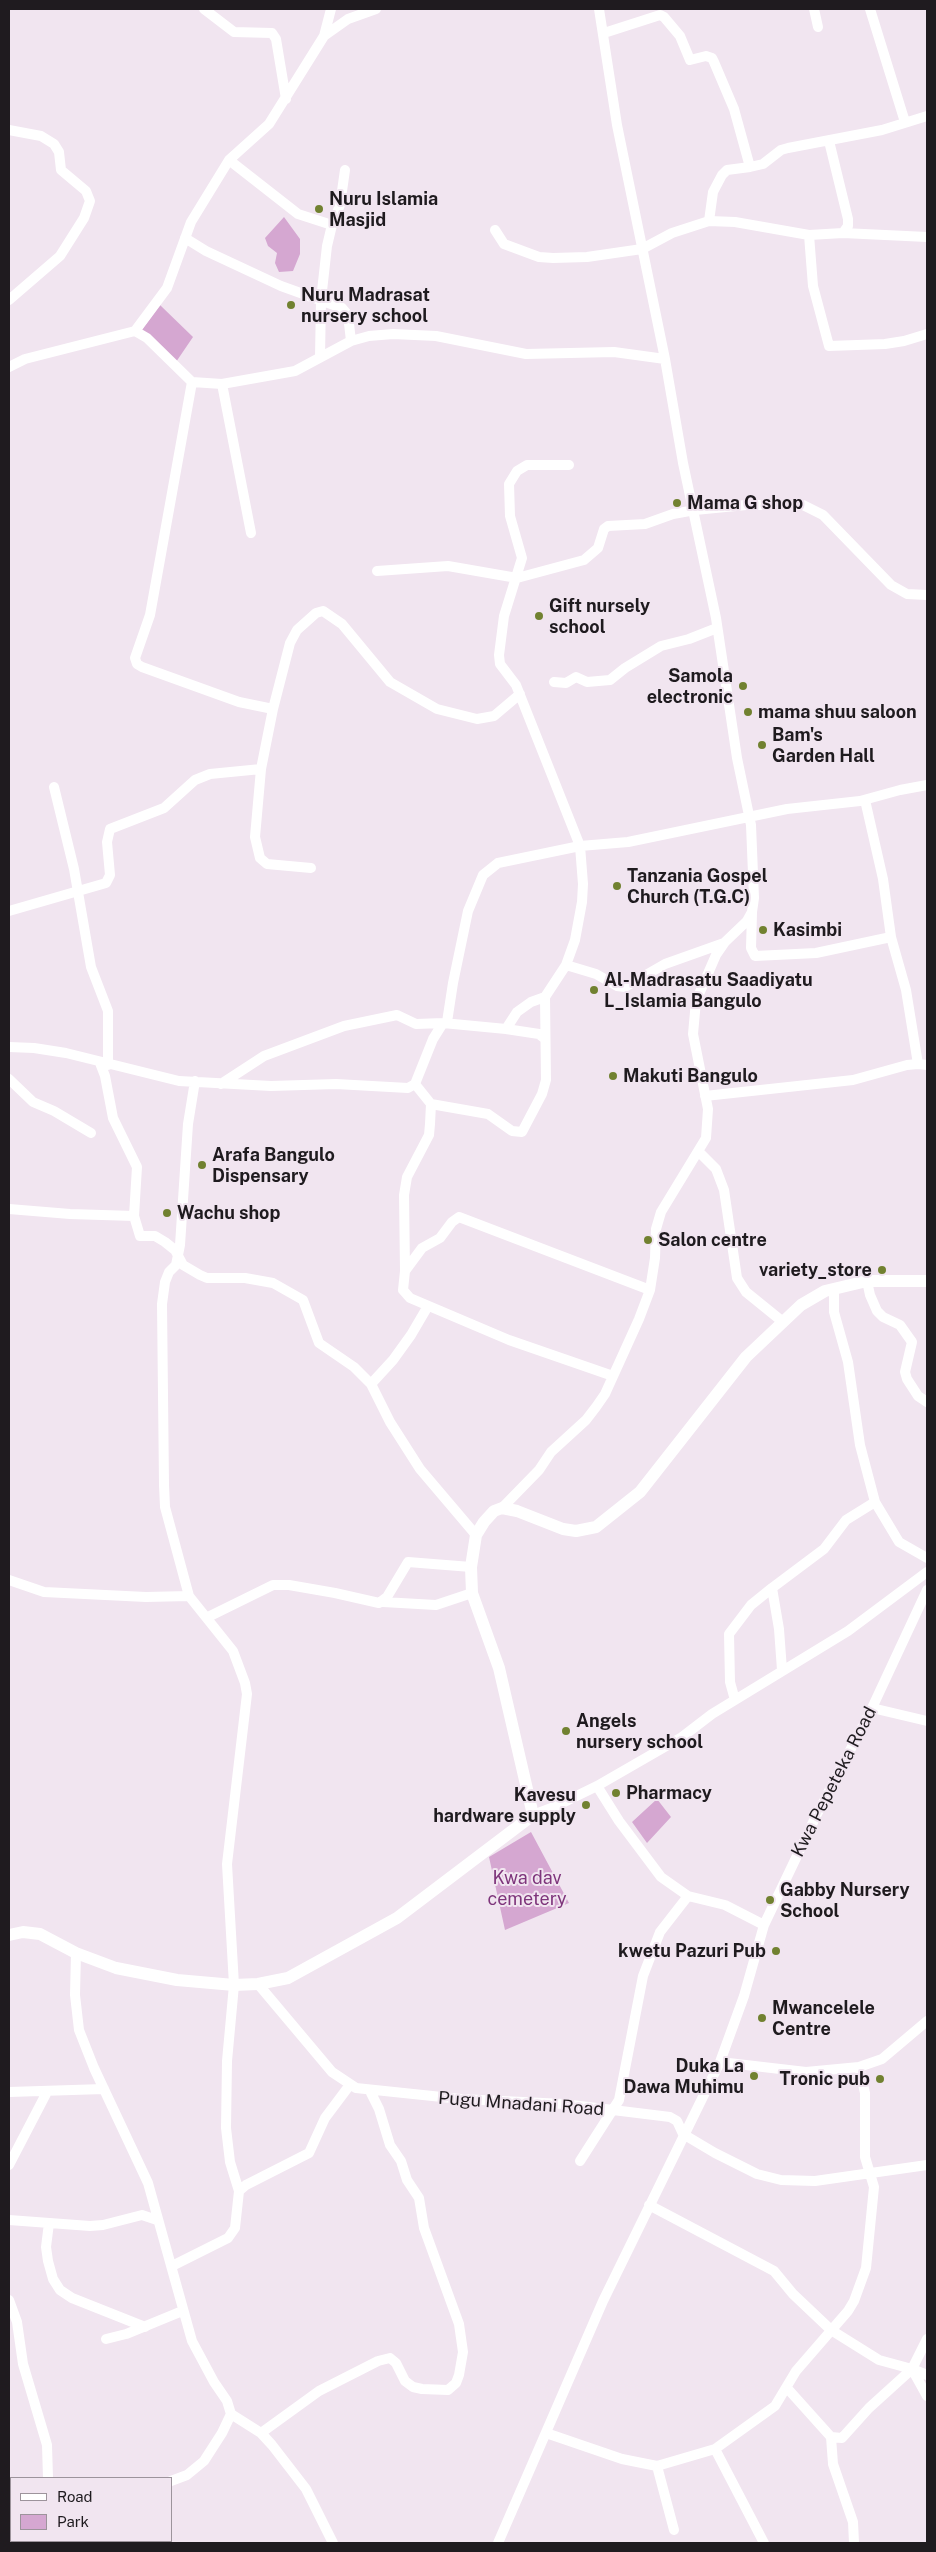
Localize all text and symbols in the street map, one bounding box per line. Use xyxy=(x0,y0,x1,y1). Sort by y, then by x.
place label: Nuru Islamia Masjid xyxy=(329,188,438,230)
marker: Nuru Islamia Masjid xyxy=(313,203,325,215)
place label: Nuru Madrasat nursery school xyxy=(301,284,430,326)
marker: Nuru Madrasat nursery school xyxy=(285,299,297,311)
place label: Mama G shop xyxy=(687,492,803,514)
marker: Mama G shop xyxy=(671,497,683,509)
place label: Gift nursely school xyxy=(549,595,650,638)
marker: Gift nursely school xyxy=(533,610,545,622)
place label: Samola electronic xyxy=(647,665,733,708)
marker: Samola electronic xyxy=(737,680,749,692)
place label: mama shuu saloon xyxy=(758,701,917,723)
marker: mama shuu saloon xyxy=(742,706,754,718)
place label: Bam's Garden Hall xyxy=(772,724,875,766)
marker: Bam's Garden Hall xyxy=(756,739,768,751)
place label: Tanzania Gospel Church (T.G.C) xyxy=(627,865,768,908)
marker: Tanzania Gospel Church (T.G.C) xyxy=(611,880,623,892)
place label: Kasimbi xyxy=(773,919,842,941)
marker: Kasimbi xyxy=(757,924,769,936)
place label: Al-Madrasatu Saadiyatu L_Islamia Bangulo xyxy=(604,969,813,1012)
marker: Al-Madrasatu Saadiyatu L_Islamia Bangulo xyxy=(588,984,600,996)
place label: Makuti Bangulo xyxy=(623,1065,758,1087)
marker: Makuti Bangulo xyxy=(607,1070,619,1082)
place label: Arafa Bangulo Dispensary xyxy=(212,1144,335,1186)
marker: Arafa Bangulo Dispensary xyxy=(196,1159,208,1171)
place label: Wachu shop xyxy=(177,1202,280,1224)
marker: Wachu shop xyxy=(161,1207,173,1219)
place label: Salon centre xyxy=(658,1229,767,1251)
marker: Salon centre xyxy=(642,1234,654,1246)
place label: variety_store xyxy=(759,1259,872,1281)
marker: variety_store xyxy=(876,1264,888,1276)
street label: Kwa Pepeteka Road xyxy=(787,1703,881,1861)
place label: Angels nursery school xyxy=(576,1710,703,1752)
marker: Angels nursery school xyxy=(560,1725,572,1737)
place label: Pharmacy xyxy=(626,1782,712,1804)
place label: Kavesu hardware supply xyxy=(433,1784,576,1826)
marker: Pharmacy xyxy=(610,1787,622,1799)
marker: Kavesu hardware supply xyxy=(580,1799,592,1811)
park label: Kwa dav cemetery xyxy=(487,1867,567,1910)
place label: Gabby Nursery School xyxy=(780,1879,910,1922)
marker: Gabby Nursery School xyxy=(764,1894,776,1906)
place label: kwetu Pazuri Pub xyxy=(618,1940,766,1962)
marker: kwetu Pazuri Pub xyxy=(770,1945,782,1957)
place label: Mwancelele Centre xyxy=(772,1997,875,2040)
marker: Mwancelele Centre xyxy=(756,2012,768,2024)
place label: Duka La Dawa Muhimu xyxy=(623,2055,744,2098)
place label: Tronic pub xyxy=(779,2068,870,2090)
marker: Duka La Dawa Muhimu xyxy=(748,2070,760,2082)
marker: Tronic pub xyxy=(874,2073,886,2085)
street label: Pugu Mnadani Road xyxy=(437,2087,605,2121)
legend xyxy=(10,2477,172,2542)
text: Road xyxy=(57,2488,93,2505)
text: Park xyxy=(57,2513,89,2530)

